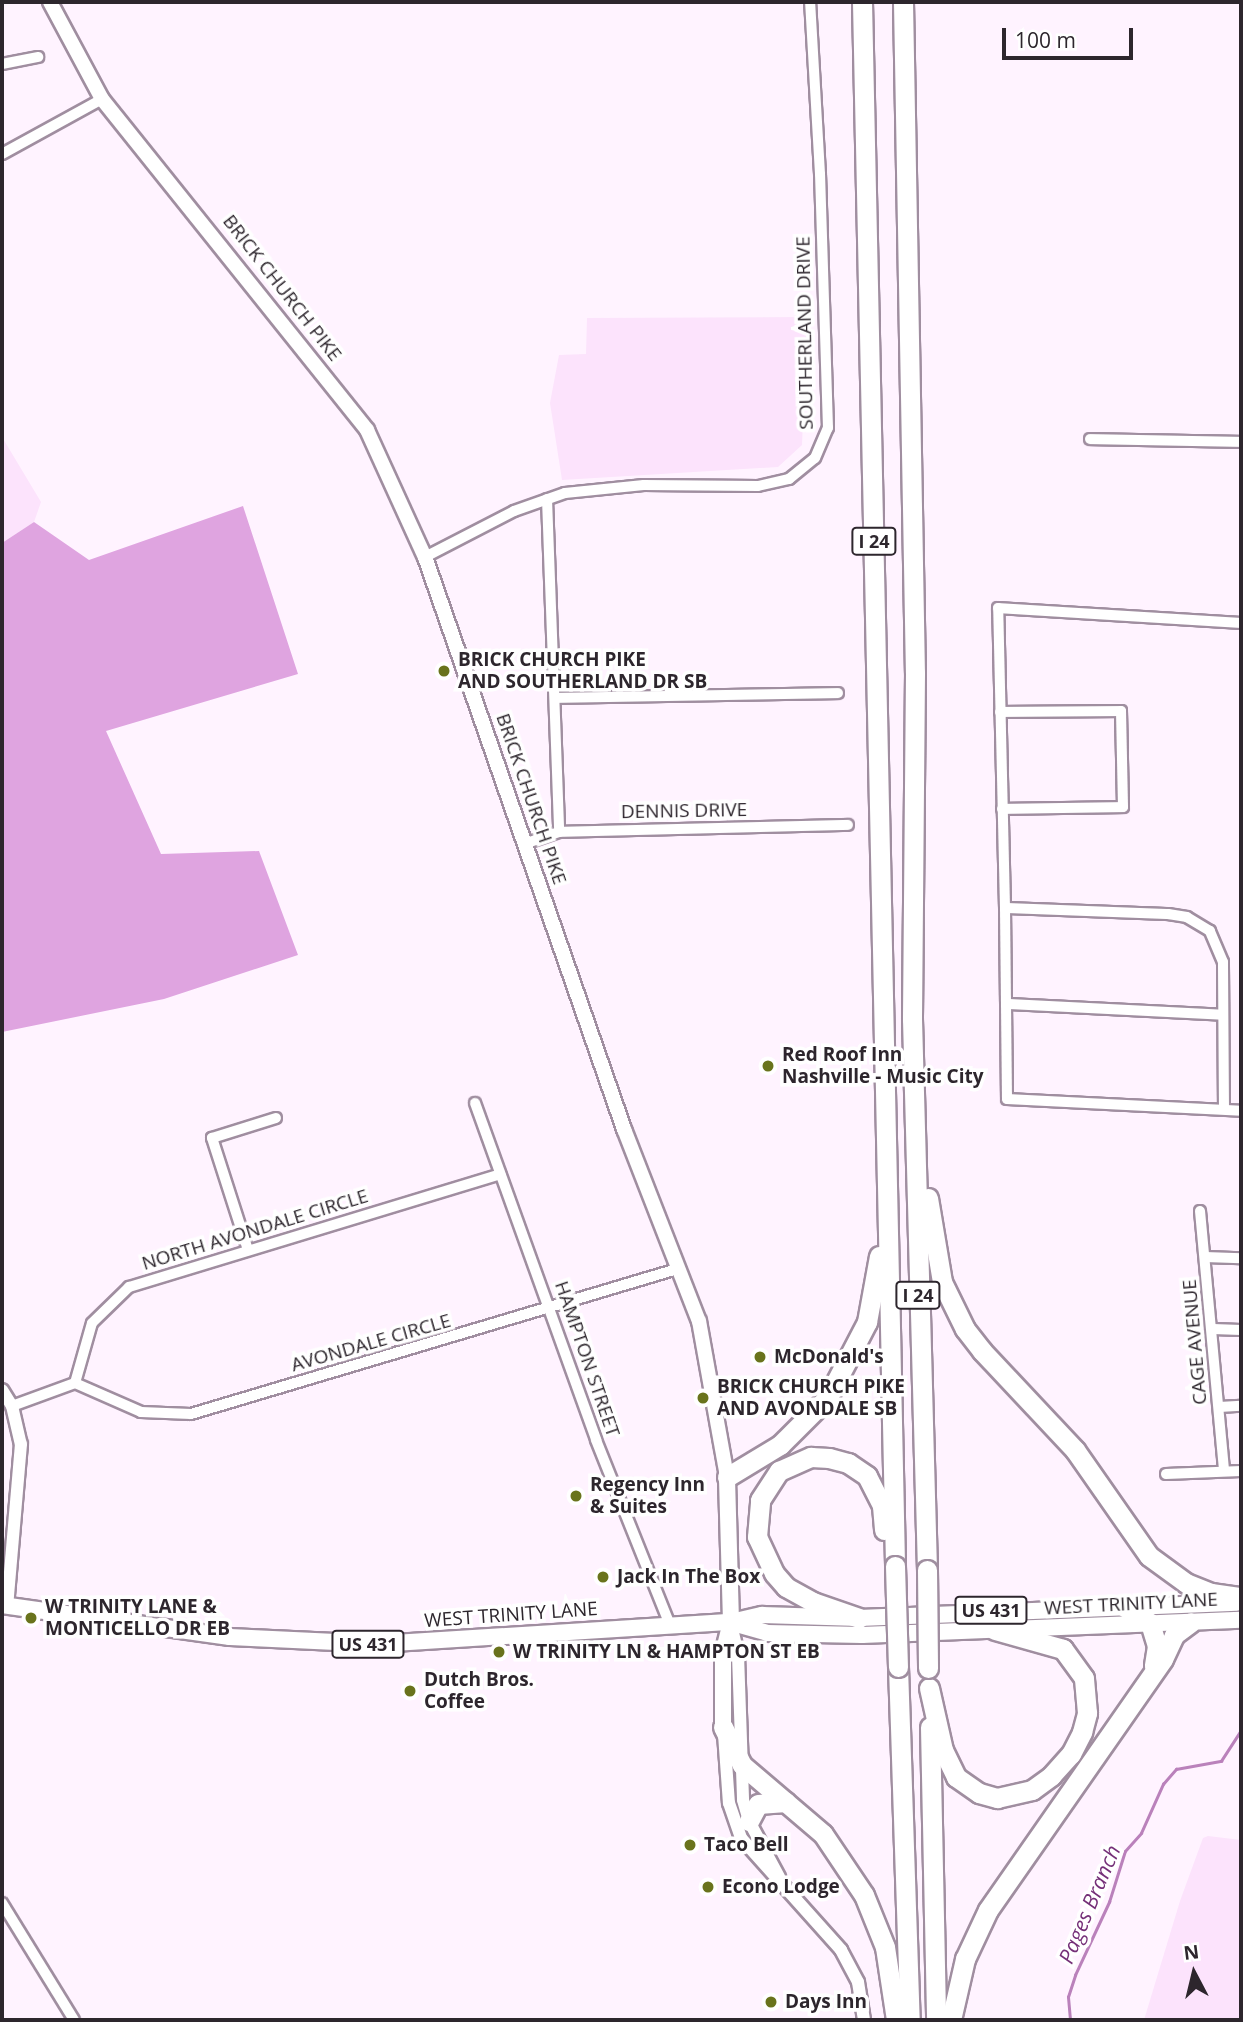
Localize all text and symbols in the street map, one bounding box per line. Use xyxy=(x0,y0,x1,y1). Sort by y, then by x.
scale bar xyxy=(1005,14,1136,58)
text: 100 m xyxy=(1015,26,1076,54)
street label: BRICK CHURCH PIKE xyxy=(218,210,346,366)
street label: SOUTHERLAND DRIVE xyxy=(792,236,818,430)
road number: I 24 xyxy=(851,526,897,556)
place label: BRICK CHURCH PIKE AND SOUTHERLAND DR SB xyxy=(458,649,707,693)
marker: BRICK CHURCH PIKE AND SOUTHERLAND DR SB xyxy=(436,663,452,679)
street label: BRICK CHURCH PIKE xyxy=(491,711,571,887)
street label: DENNIS DRIVE xyxy=(621,798,747,824)
place label: Red Roof Inn Nashville - Music City xyxy=(782,1044,984,1088)
marker: Red Roof Inn Nashville - Music City xyxy=(760,1058,776,1074)
street label: NORTH AVONDALE CIRCLE xyxy=(139,1185,371,1275)
street label: HAMPTON STREET xyxy=(550,1278,624,1440)
street label: CAGE AVENUE xyxy=(1178,1278,1212,1406)
road number: I 24 xyxy=(895,1280,941,1310)
street label: AVONDALE CIRCLE xyxy=(289,1309,453,1377)
place label: McDonald's xyxy=(774,1346,884,1368)
marker: McDonald's xyxy=(752,1349,768,1365)
place label: BRICK CHURCH PIKE AND AVONDALE SB xyxy=(717,1376,905,1420)
marker: BRICK CHURCH PIKE AND AVONDALE SB xyxy=(695,1390,711,1406)
place label: Regency Inn & Suites xyxy=(590,1474,705,1518)
marker: Regency Inn & Suites xyxy=(568,1488,584,1504)
place label: Jack In The Box xyxy=(617,1566,760,1588)
marker: Jack In The Box xyxy=(595,1569,611,1585)
street label: WEST TRINITY LANE xyxy=(1044,1588,1218,1620)
place label: W TRINITY LANE & MONTICELLO DR EB xyxy=(45,1596,230,1640)
road number: US 431 xyxy=(954,1596,1028,1624)
street label: WEST TRINITY LANE xyxy=(423,1598,599,1632)
marker: W TRINITY LANE & MONTICELLO DR EB xyxy=(23,1610,39,1626)
road number: US 431 xyxy=(331,1630,405,1658)
place label: W TRINITY LN & HAMPTON ST EB xyxy=(513,1641,820,1663)
marker: W TRINITY LN & HAMPTON ST EB xyxy=(491,1644,507,1660)
place label: Dutch Bros. Coffee xyxy=(424,1669,534,1713)
marker: Dutch Bros. Coffee xyxy=(402,1683,418,1699)
place label: Taco Bell xyxy=(704,1834,789,1856)
marker: Taco Bell xyxy=(682,1837,698,1853)
water label: Pages Branch xyxy=(1053,1841,1125,1967)
place label: Econo Lodge xyxy=(722,1876,840,1898)
marker: Econo Lodge xyxy=(700,1879,716,1895)
north arrow xyxy=(1159,1938,1229,2008)
text: N xyxy=(1182,1938,1201,1966)
place label: Days Inn xyxy=(785,1991,867,2013)
marker: Days Inn xyxy=(763,1994,779,2010)

